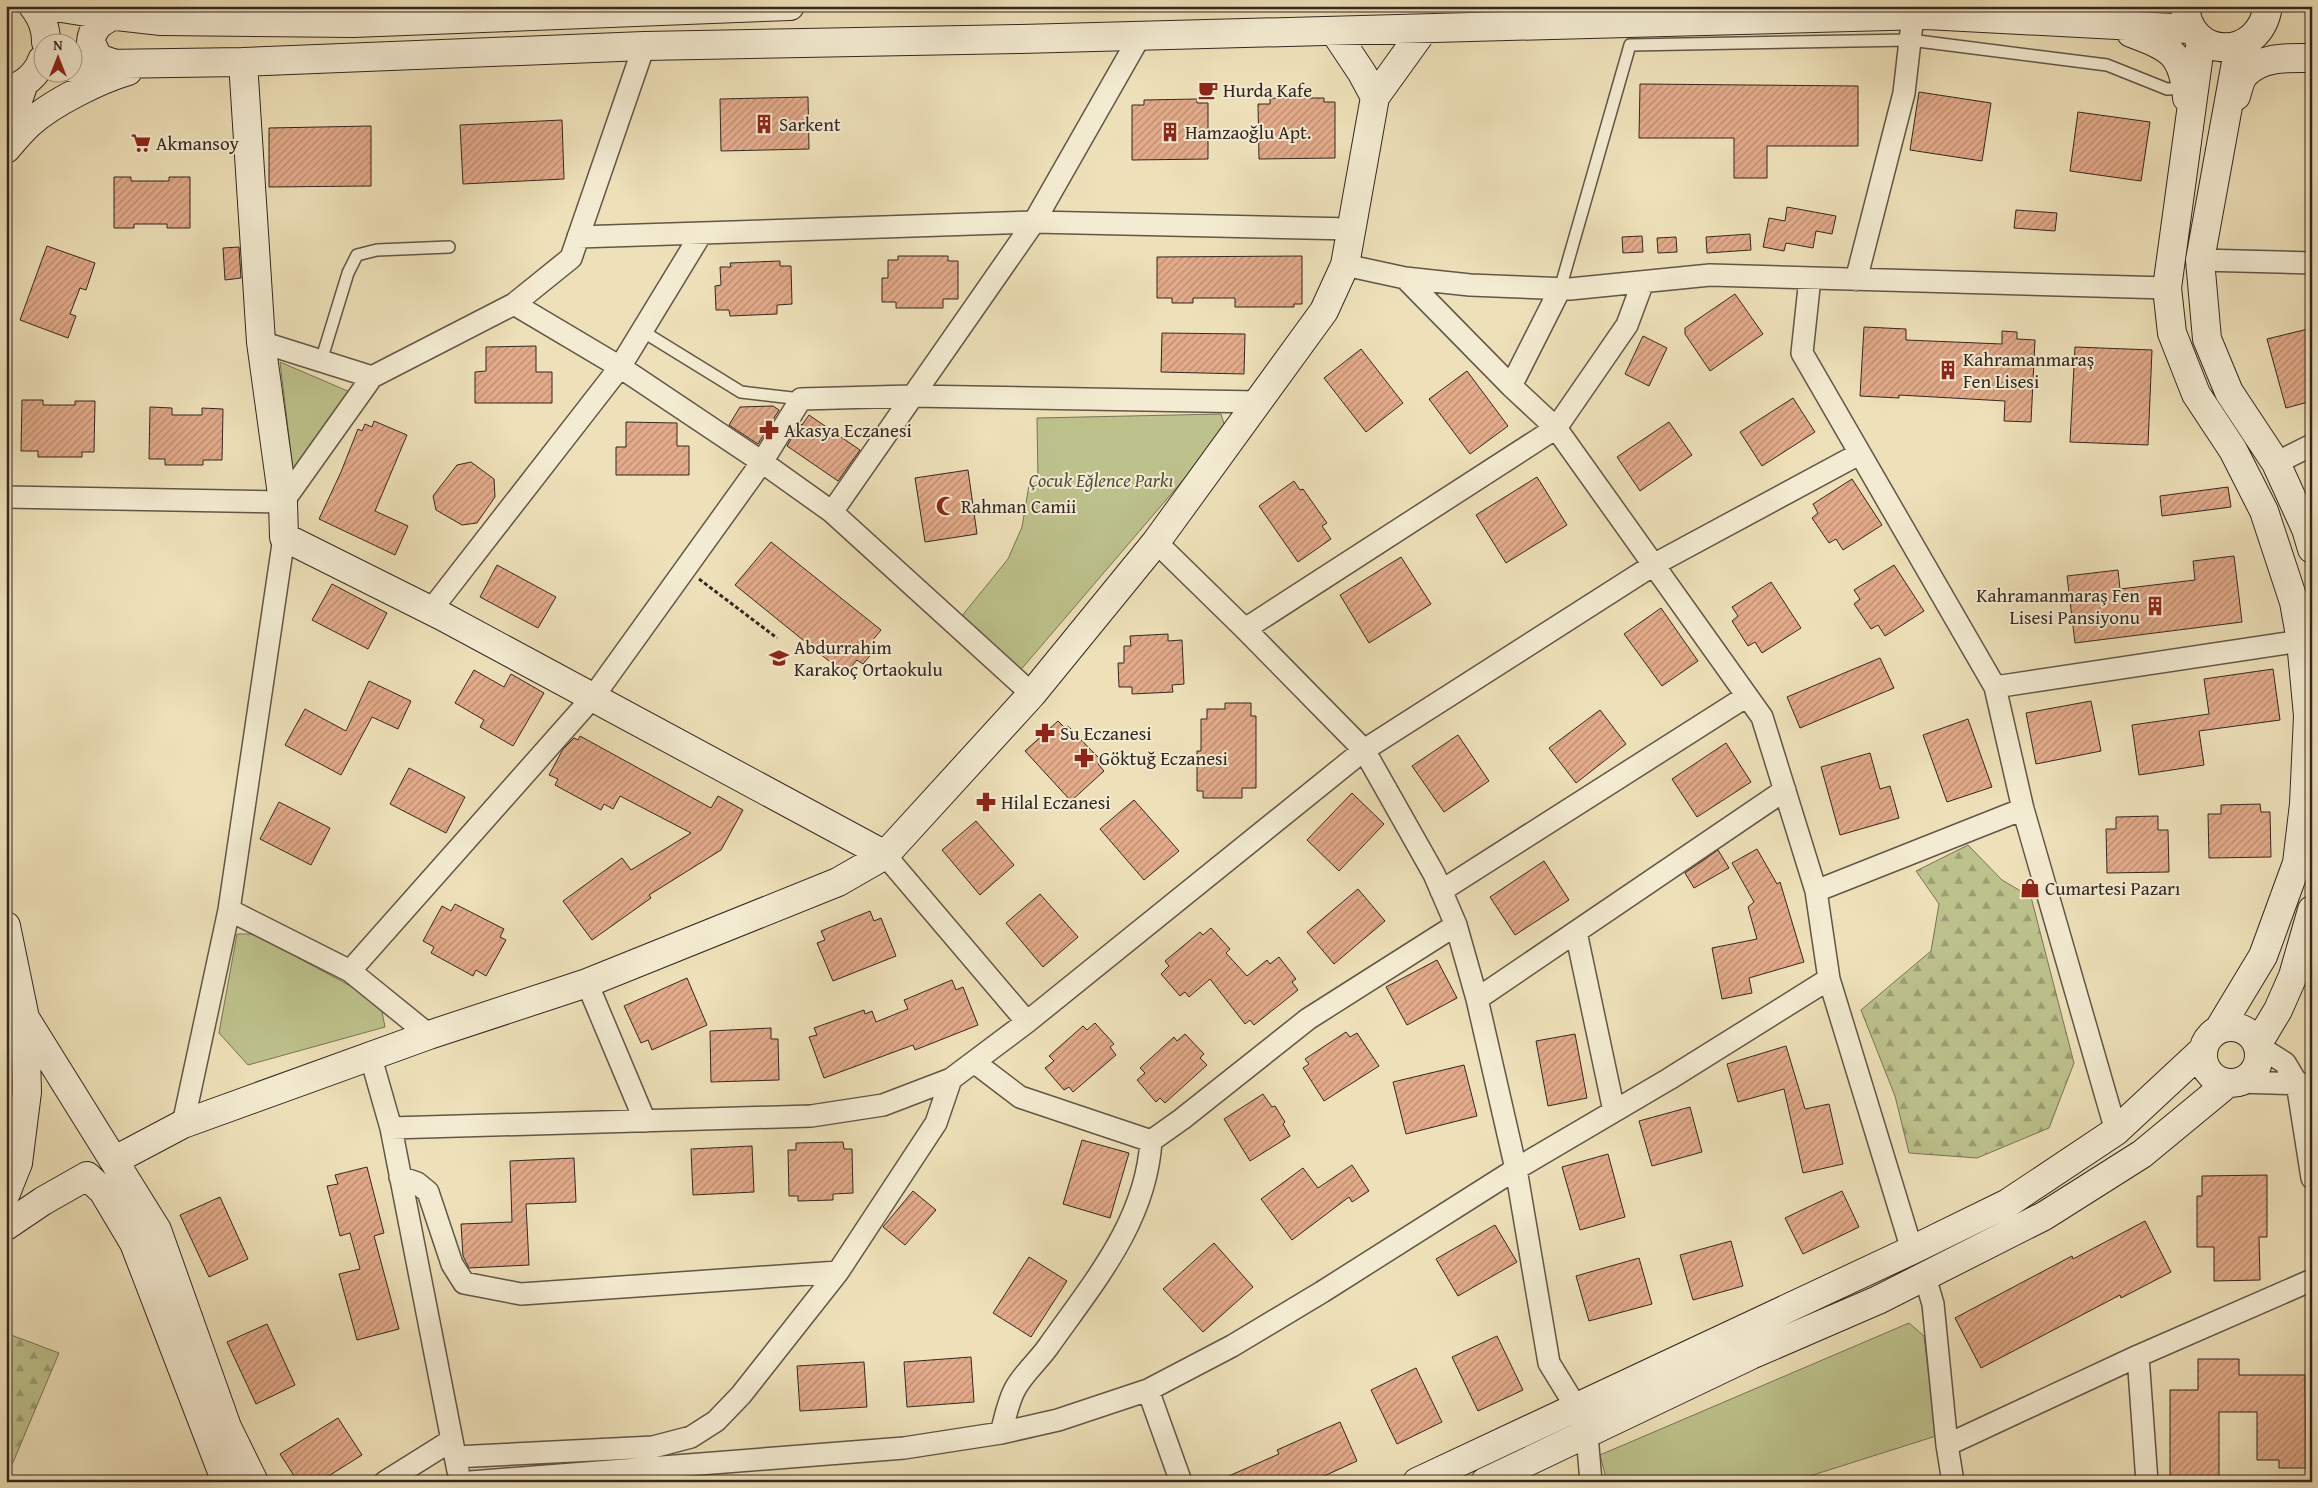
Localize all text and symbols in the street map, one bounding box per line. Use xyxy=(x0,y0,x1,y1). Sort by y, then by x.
north arrow xyxy=(32,32,82,82)
text: N xyxy=(53,35,63,55)
place label: Hurda Kafe xyxy=(1223,76,1312,104)
cafe icon: Hurda Kafe xyxy=(1197,79,1219,101)
place label: Sarkent xyxy=(779,110,841,138)
building icon: Sarkent xyxy=(753,113,775,135)
place label: Hamzaoğlu Apt. xyxy=(1185,118,1311,146)
building icon: Hamzaoğlu Apt. xyxy=(1159,121,1181,143)
place label: Akmansoy xyxy=(156,129,240,157)
supermarket icon: Akmansoy xyxy=(130,132,152,154)
place label: Kahramanmaraş Fen Lisesi xyxy=(1963,345,2094,395)
building icon: Kahramanmaraş Fen Lisesi xyxy=(1937,359,1959,381)
place label: Akasya Eczanesi xyxy=(784,416,912,444)
pharmacy icon: Akasya Eczanesi xyxy=(758,419,780,441)
park label: Çocuk Eğlence Parkı xyxy=(1029,466,1173,494)
place label: Rahman Camii xyxy=(961,492,1076,520)
mosque icon: Rahman Camii xyxy=(935,495,957,517)
place label: Kahramanmaraş Fen Lisesi Pansiyonu xyxy=(1976,581,2141,631)
building icon: Kahramanmaraş Fen Lisesi Pansiyonu xyxy=(2144,595,2166,617)
place label: Abdurrahim Karakoç Ortaokulu xyxy=(794,633,943,683)
school or university icon: Abdurrahim Karakoç Ortaokulu xyxy=(768,647,790,669)
place label: Su Eczanesi xyxy=(1060,719,1152,747)
pharmacy icon: Su Eczanesi xyxy=(1034,722,1056,744)
place label: Göktuğ Eczanesi xyxy=(1099,744,1228,772)
pharmacy icon: Göktuğ Eczanesi xyxy=(1073,747,1095,769)
place label: Hilal Eczanesi xyxy=(1001,788,1111,816)
pharmacy icon: Hilal Eczanesi xyxy=(975,791,997,813)
place label: Cumartesi Pazarı xyxy=(2045,874,2180,902)
shop icon: Cumartesi Pazarı xyxy=(2019,877,2041,899)

